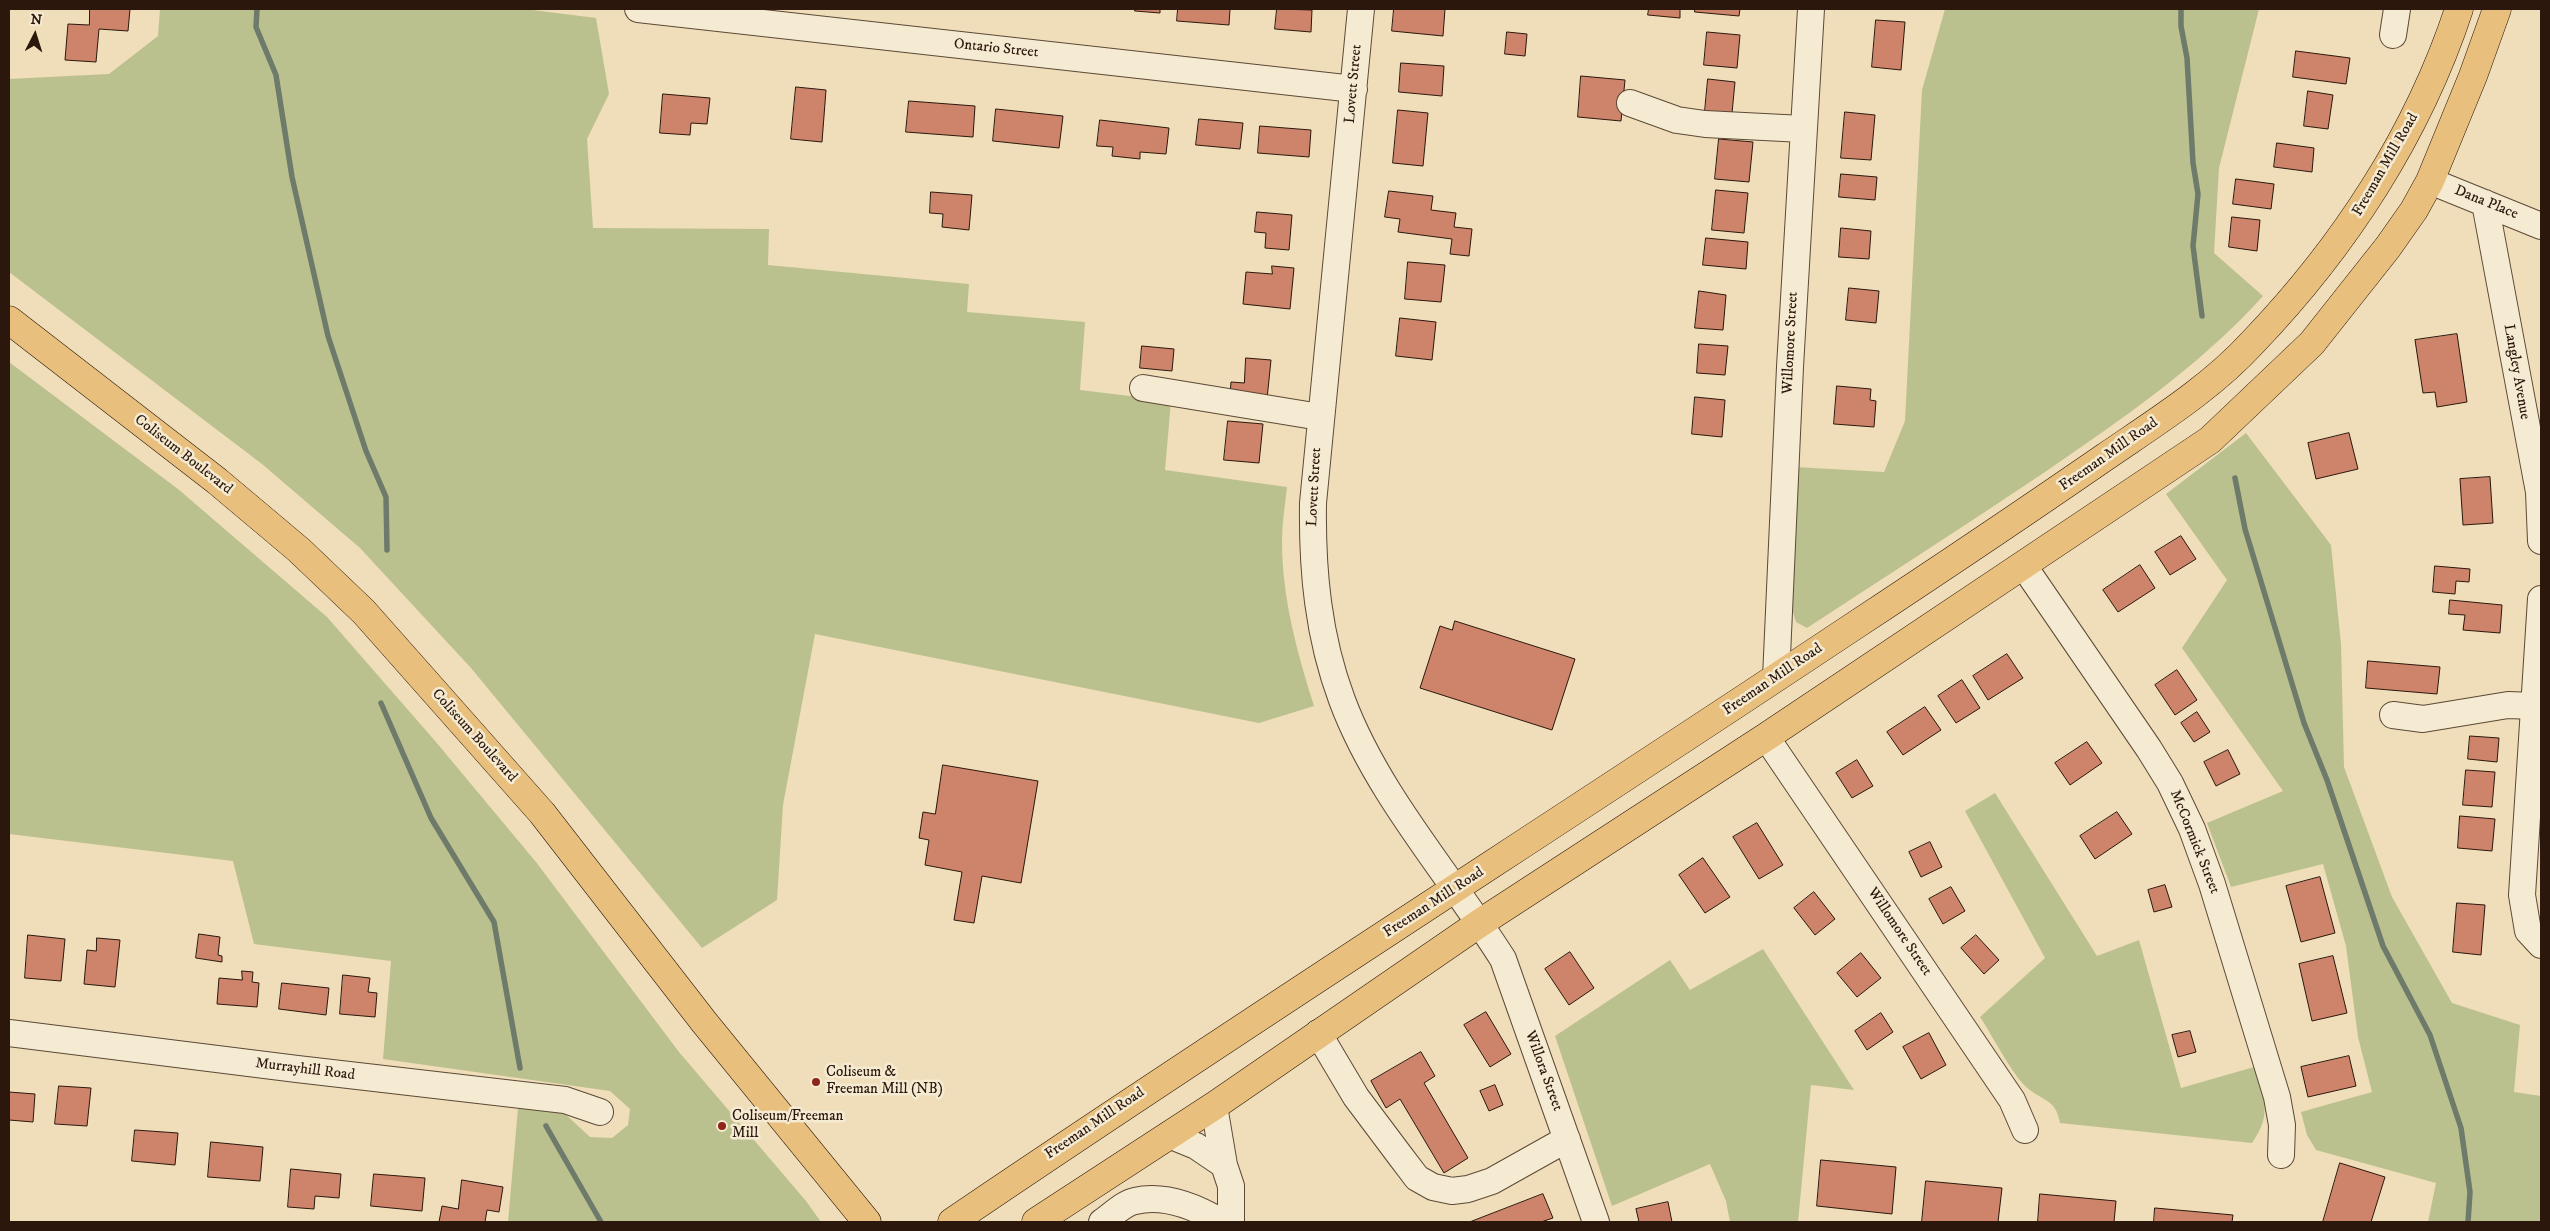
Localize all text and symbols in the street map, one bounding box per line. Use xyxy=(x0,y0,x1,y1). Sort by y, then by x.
north arrow xyxy=(10,10,60,60)
text: N xyxy=(30,11,43,30)
street label: Ontario Street xyxy=(953,36,1039,62)
street label: Lovett Street xyxy=(1342,44,1366,124)
street label: Freeman Mill Road xyxy=(2349,110,2423,220)
street label: Dana Place xyxy=(2451,182,2521,224)
street label: Willomore Street xyxy=(1779,291,1803,395)
street label: Langley Avenue xyxy=(2499,323,2533,421)
street label: Coliseum Boulevard xyxy=(130,411,236,499)
street label: Freeman Mill Road xyxy=(2056,414,2162,496)
street label: Lovett Street xyxy=(1304,447,1326,527)
street label: Freeman Mill Road xyxy=(1720,640,1826,720)
street label: Coliseum Boulevard xyxy=(427,686,521,786)
street label: McCormick Street xyxy=(2165,787,2223,897)
street label: Freeman Mill Road xyxy=(1380,864,1488,942)
street label: Willomore Street xyxy=(1863,884,1935,980)
street label: Willora Street xyxy=(1520,1028,1566,1114)
street label: Murrayhill Road xyxy=(254,1055,356,1085)
place label: Coliseum & Freeman Mill (NB) xyxy=(826,1064,943,1099)
marker: Coliseum & Freeman Mill (NB) xyxy=(810,1076,822,1088)
street label: Freeman Mill Road xyxy=(1042,1084,1148,1164)
place label: Coliseum/Freeman Mill xyxy=(732,1108,843,1143)
marker: Coliseum/Freeman Mill xyxy=(716,1120,728,1132)

